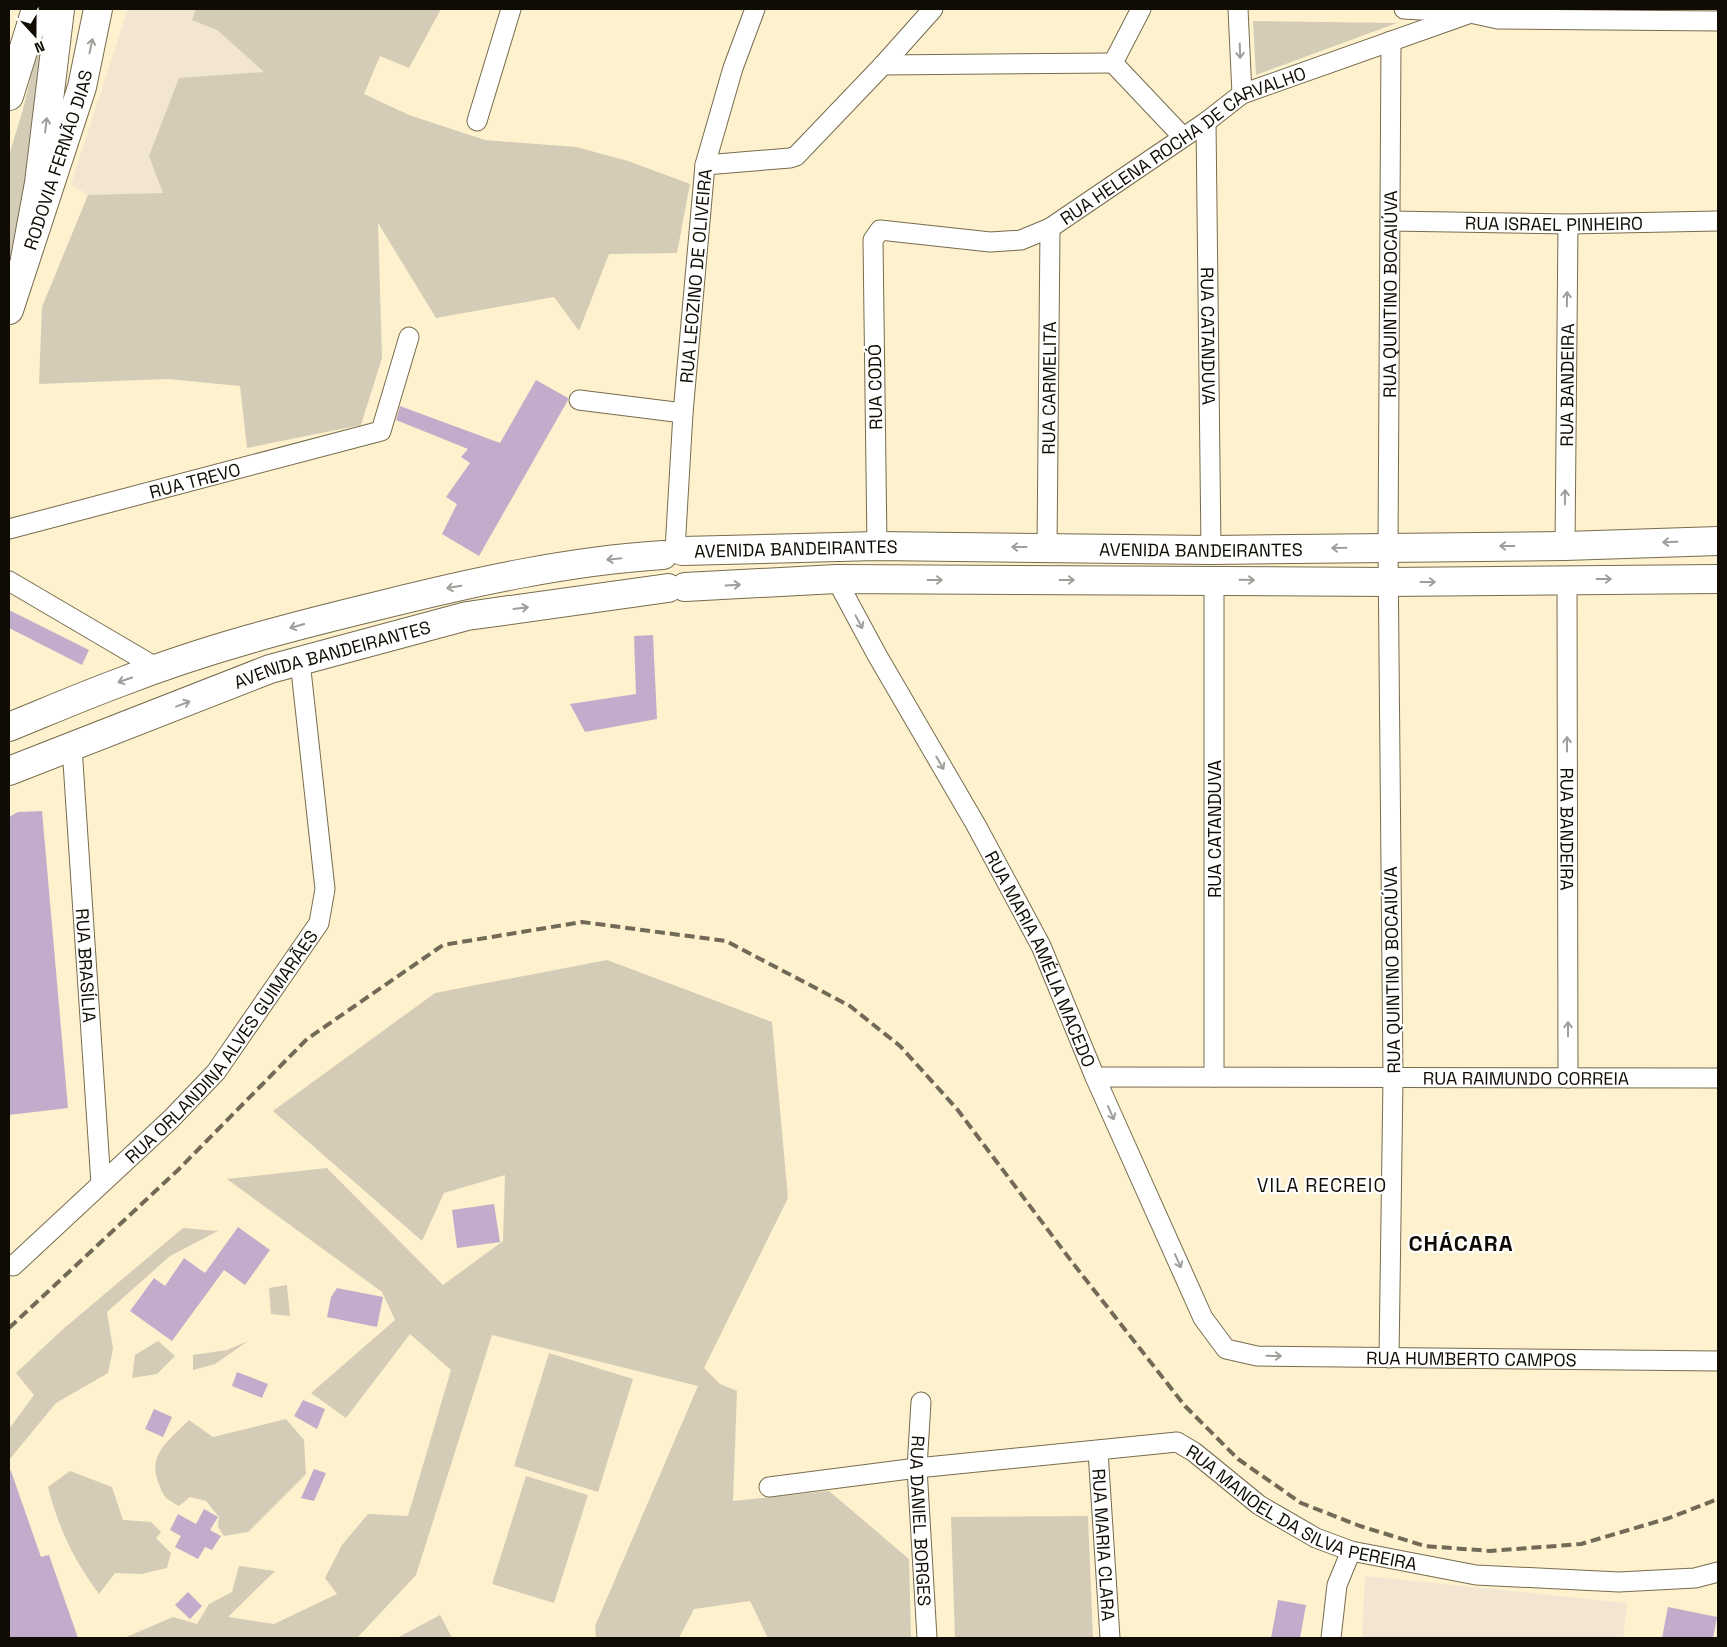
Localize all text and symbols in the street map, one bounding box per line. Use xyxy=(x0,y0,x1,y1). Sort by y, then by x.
north arrow xyxy=(10,10,60,60)
text: N xyxy=(32,37,47,57)
one-way arrow xyxy=(87,38,96,54)
one-way arrow xyxy=(1235,43,1245,59)
street label: RUA HELENA ROCHA DE CARVALHO xyxy=(1055,61,1309,230)
street label: RODOVIA FERNÃO DIAS xyxy=(18,68,97,253)
one-way arrow xyxy=(41,117,51,133)
street label: RUA LEOZINO DE OLIVEIRA xyxy=(674,167,716,384)
street label: RUA QUINTINO BOCAIÚVA xyxy=(1377,190,1402,398)
street label: RUA ISRAEL PINHEIRO xyxy=(1465,211,1643,236)
street label: RUA CATANDUVA xyxy=(1196,267,1221,405)
one-way arrow xyxy=(1562,292,1572,308)
street label: RUA CARMELITA xyxy=(1036,321,1061,455)
street label: RUA BANDEIRA xyxy=(1554,323,1579,447)
street label: RUA CODÓ xyxy=(863,344,887,430)
street label: RUA TREVO xyxy=(147,457,243,503)
one-way arrow xyxy=(1560,489,1570,506)
street label: AVENIDA BANDEIRANTES xyxy=(694,534,898,562)
street label: AVENIDA BANDEIRANTES xyxy=(1099,537,1303,562)
one-way arrow xyxy=(1662,538,1678,547)
one-way arrow xyxy=(1499,541,1516,551)
one-way arrow xyxy=(1011,542,1028,552)
one-way arrow xyxy=(1331,543,1347,552)
one-way arrow xyxy=(607,554,623,563)
one-way arrow xyxy=(1596,574,1612,584)
one-way arrow xyxy=(927,575,943,585)
one-way arrow xyxy=(1058,575,1074,585)
one-way arrow xyxy=(1238,575,1254,585)
one-way arrow xyxy=(1420,577,1436,587)
one-way arrow xyxy=(725,580,741,589)
one-way arrow xyxy=(447,583,463,593)
one-way arrow xyxy=(513,603,529,613)
street label: AVENIDA BANDEIRANTES xyxy=(230,615,433,694)
one-way arrow xyxy=(854,615,864,630)
one-way arrow xyxy=(289,622,305,632)
one-way arrow xyxy=(118,676,133,685)
one-way arrow xyxy=(175,699,190,708)
one-way arrow xyxy=(1562,736,1572,752)
one-way arrow xyxy=(936,756,946,770)
street label: RUA CATANDUVA xyxy=(1203,760,1226,898)
street label: RUA BANDEIRA xyxy=(1556,767,1579,891)
street label: RUA MARIA AMÉLIA MACEDO xyxy=(980,847,1101,1070)
street label: RUA QUINTINO BOCAIÚVA xyxy=(1379,866,1405,1074)
street label: RUA BRASÍLIA xyxy=(71,908,102,1023)
street label: RUA ORLANDINA ALVES GUIMARÃES xyxy=(120,925,322,1168)
one-way arrow xyxy=(1563,1021,1573,1038)
street label: RUA RAIMUNDO CORREIA xyxy=(1423,1066,1629,1089)
one-way arrow xyxy=(1107,1105,1116,1120)
district label: VILA RECREIO xyxy=(1257,1173,1387,1198)
district label: CHÁCARA xyxy=(1408,1229,1514,1257)
one-way arrow xyxy=(1173,1253,1183,1268)
street label: RUA HUMBERTO CAMPOS xyxy=(1366,1346,1577,1371)
one-way arrow xyxy=(1266,1351,1282,1361)
street label: RUA DANIEL BORGES xyxy=(905,1435,937,1607)
street label: RUA MANOEL DA SILVA PEREIRA xyxy=(1182,1439,1419,1575)
street label: RUA MARIA CLARA xyxy=(1088,1468,1120,1622)

